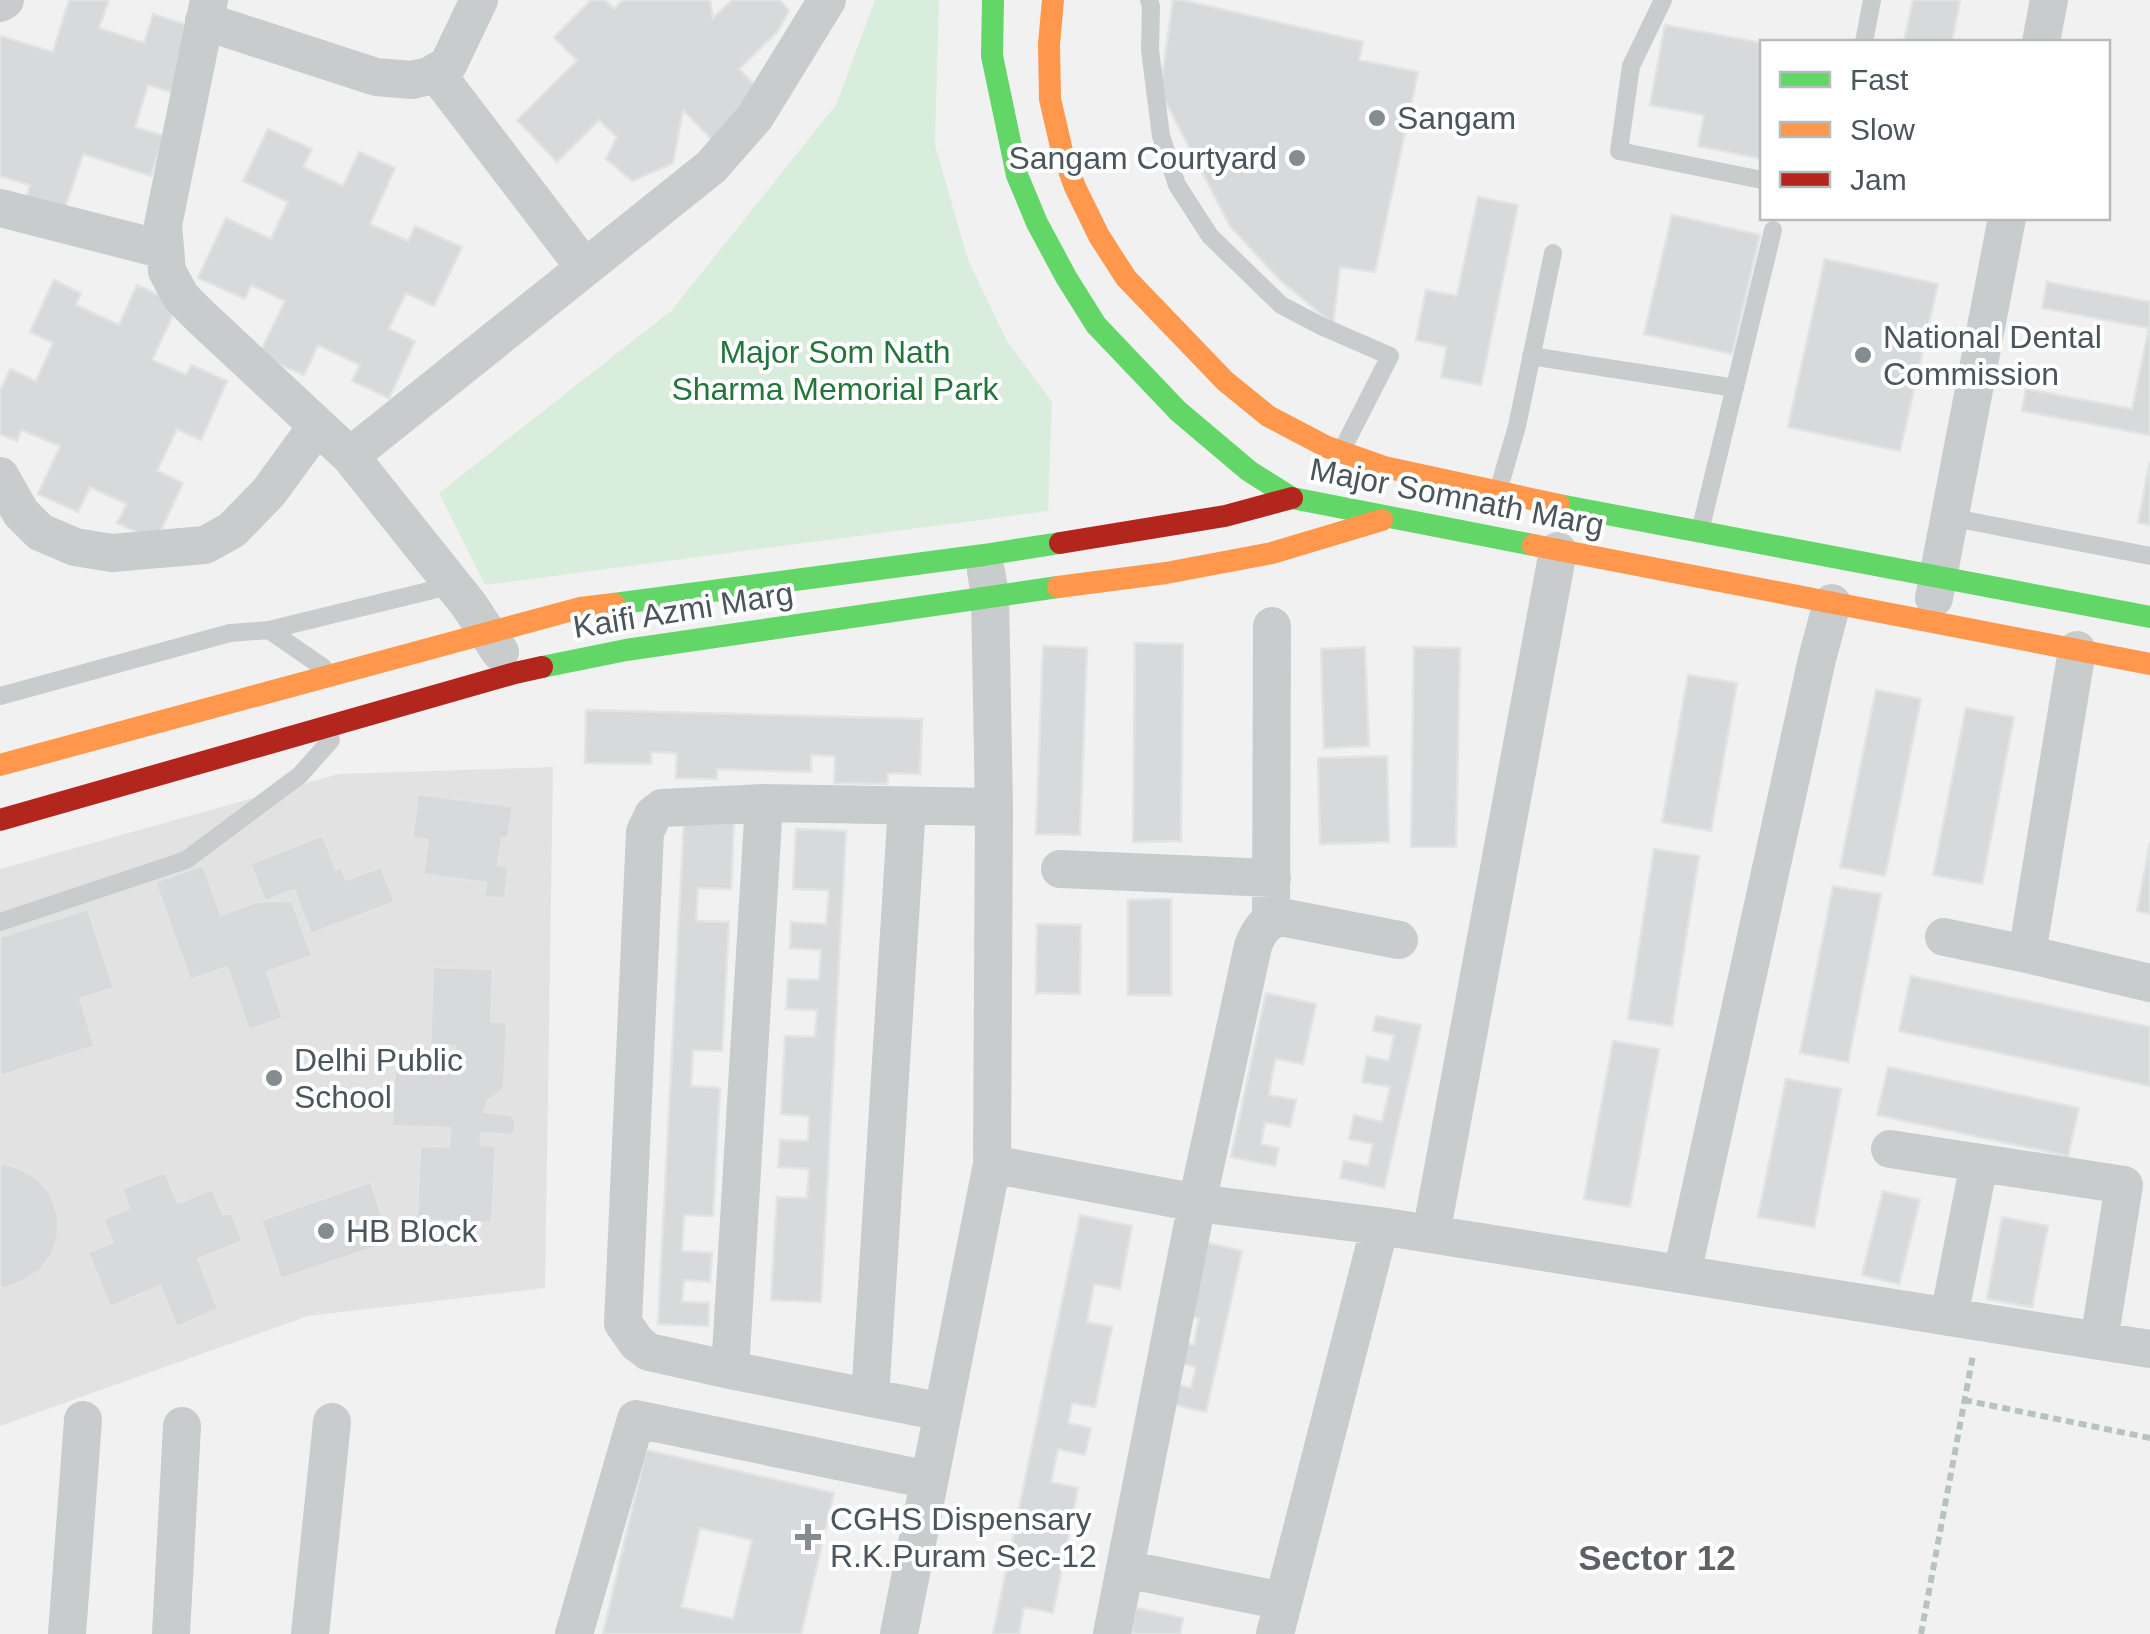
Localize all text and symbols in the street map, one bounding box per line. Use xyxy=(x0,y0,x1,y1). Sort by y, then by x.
legend xyxy=(1760,40,2110,220)
text: Fast xyxy=(1850,63,1909,96)
place label: Sangam xyxy=(1397,100,1516,136)
marker: Sangam xyxy=(1366,107,1388,129)
text: Slow xyxy=(1850,113,1915,146)
place label: Sangam Courtyard xyxy=(1008,140,1277,176)
marker: Sangam Courtyard xyxy=(1286,147,1308,169)
text: Jam xyxy=(1850,163,1907,196)
place label: National Dental Commission xyxy=(1883,319,2102,392)
park label: Major Som Nath Sharma Memorial Park xyxy=(671,334,1000,407)
marker: National Dental Commission xyxy=(1852,344,1874,366)
street label: Major Somnath Marg xyxy=(1307,451,1607,543)
street label: Kaifi Azmi Marg xyxy=(570,575,796,645)
place label: Delhi Public School xyxy=(294,1042,463,1115)
marker: Delhi Public School xyxy=(263,1067,285,1089)
place label: HB Block xyxy=(346,1213,479,1249)
marker: HB Block xyxy=(315,1220,337,1242)
place label: CGHS Dispensary R.K.Puram Sec-12 xyxy=(830,1501,1097,1574)
marker: CGHS Dispensary R.K.Puram Sec-12 xyxy=(795,1524,821,1550)
district label: Sector 12 xyxy=(1578,1538,1736,1577)

